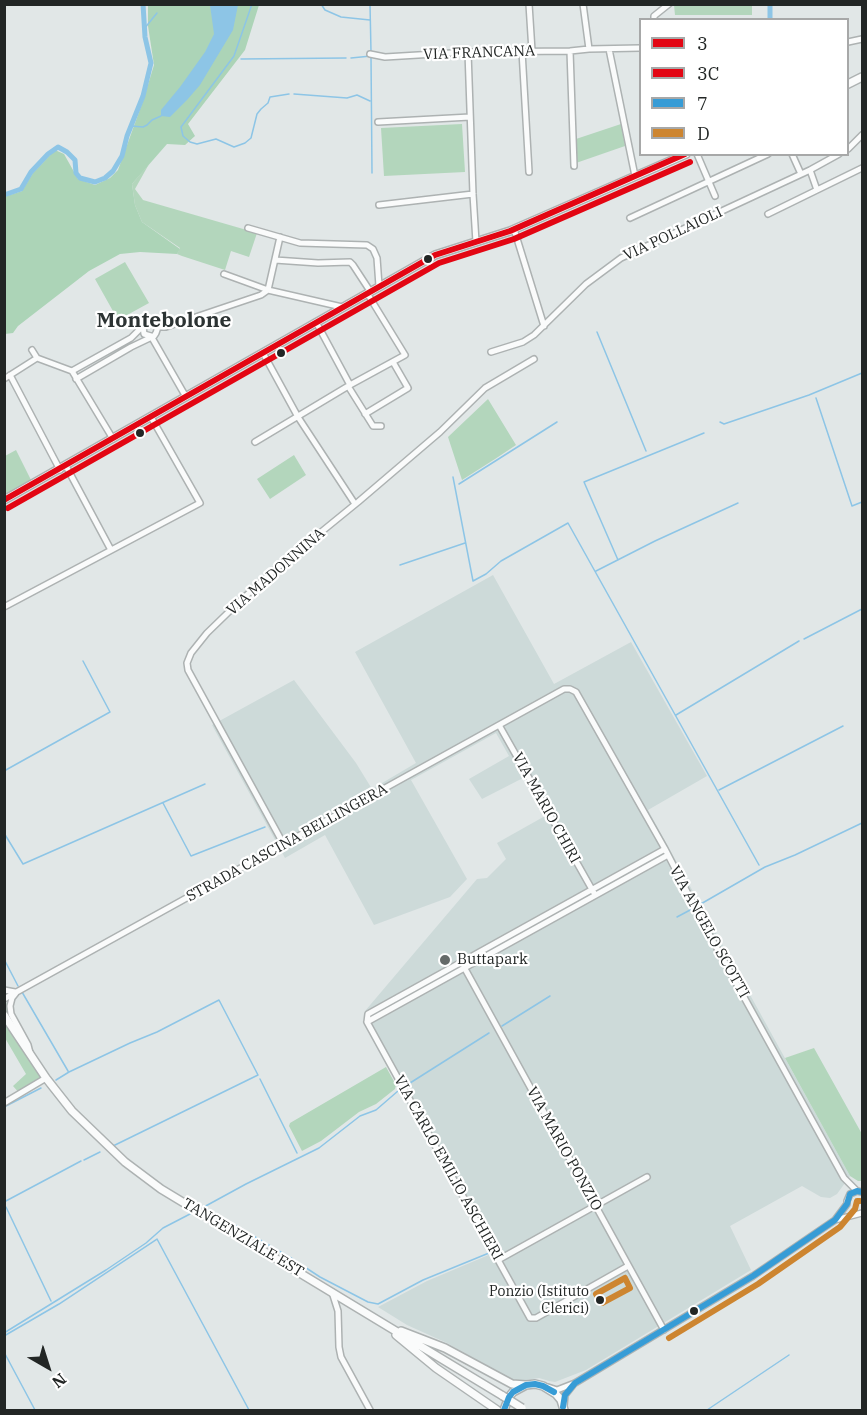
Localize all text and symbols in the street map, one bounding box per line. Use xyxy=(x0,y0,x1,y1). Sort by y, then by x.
legend xyxy=(639,18,849,156)
text: 3 xyxy=(697,32,708,55)
street label: VIA FRANCANA xyxy=(423,42,535,64)
text: 3C xyxy=(697,62,719,85)
text: 7 xyxy=(697,92,708,115)
text: D xyxy=(697,122,710,145)
street label: VIA POLLAIOLI xyxy=(621,203,725,265)
unlabelled marker xyxy=(422,253,434,265)
district label: Montebolone xyxy=(97,308,231,334)
unlabelled marker xyxy=(275,347,287,359)
unlabelled marker xyxy=(134,427,146,439)
street label: VIA MADONNINA xyxy=(223,524,329,620)
street label: VIA MARIO CHIRI xyxy=(508,750,584,866)
street label: STRADA CASCINA BELLINGERA xyxy=(183,780,391,906)
street label: VIA ANGELO SCOTTI xyxy=(665,863,753,1001)
place label: Buttapark xyxy=(457,951,528,969)
marker: Buttapark xyxy=(438,953,452,967)
street label: VIA CARLO EMILIO ASCHIERI xyxy=(390,1072,506,1264)
street label: VIA MARIO PONZIO xyxy=(522,1084,606,1214)
street label: TANGENZIALE EST xyxy=(179,1195,307,1281)
place label: Ponzio (Istituto Clerici) xyxy=(489,1284,589,1316)
marker: Ponzio (Istituto Clerici) xyxy=(594,1294,606,1306)
unlabelled marker xyxy=(688,1305,700,1317)
north arrow xyxy=(18,1337,78,1397)
text: N xyxy=(48,1369,71,1393)

